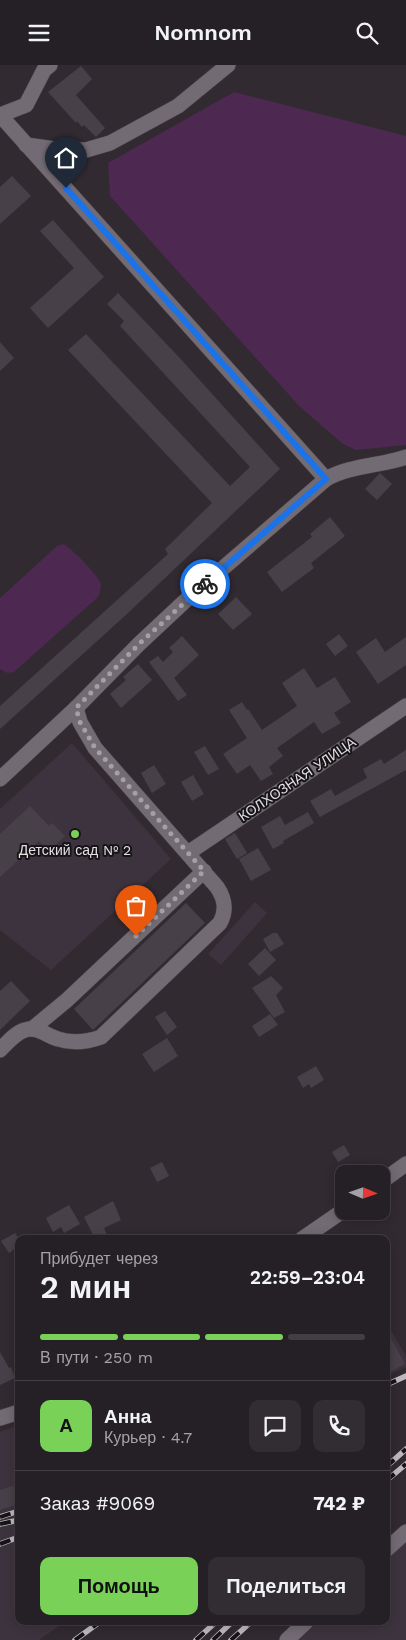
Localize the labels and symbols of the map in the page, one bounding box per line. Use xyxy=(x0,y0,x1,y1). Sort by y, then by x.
pin xyxy=(45,137,87,188)
courier xyxy=(180,559,230,609)
street label: КОЛХОЗНАЯ УЛИЦА xyxy=(235,733,359,824)
marker: Детский сад № 2 xyxy=(69,828,81,840)
place label: Детский сад № 2 xyxy=(19,842,131,858)
pin xyxy=(115,885,157,936)
north arrow xyxy=(335,1165,390,1220)

